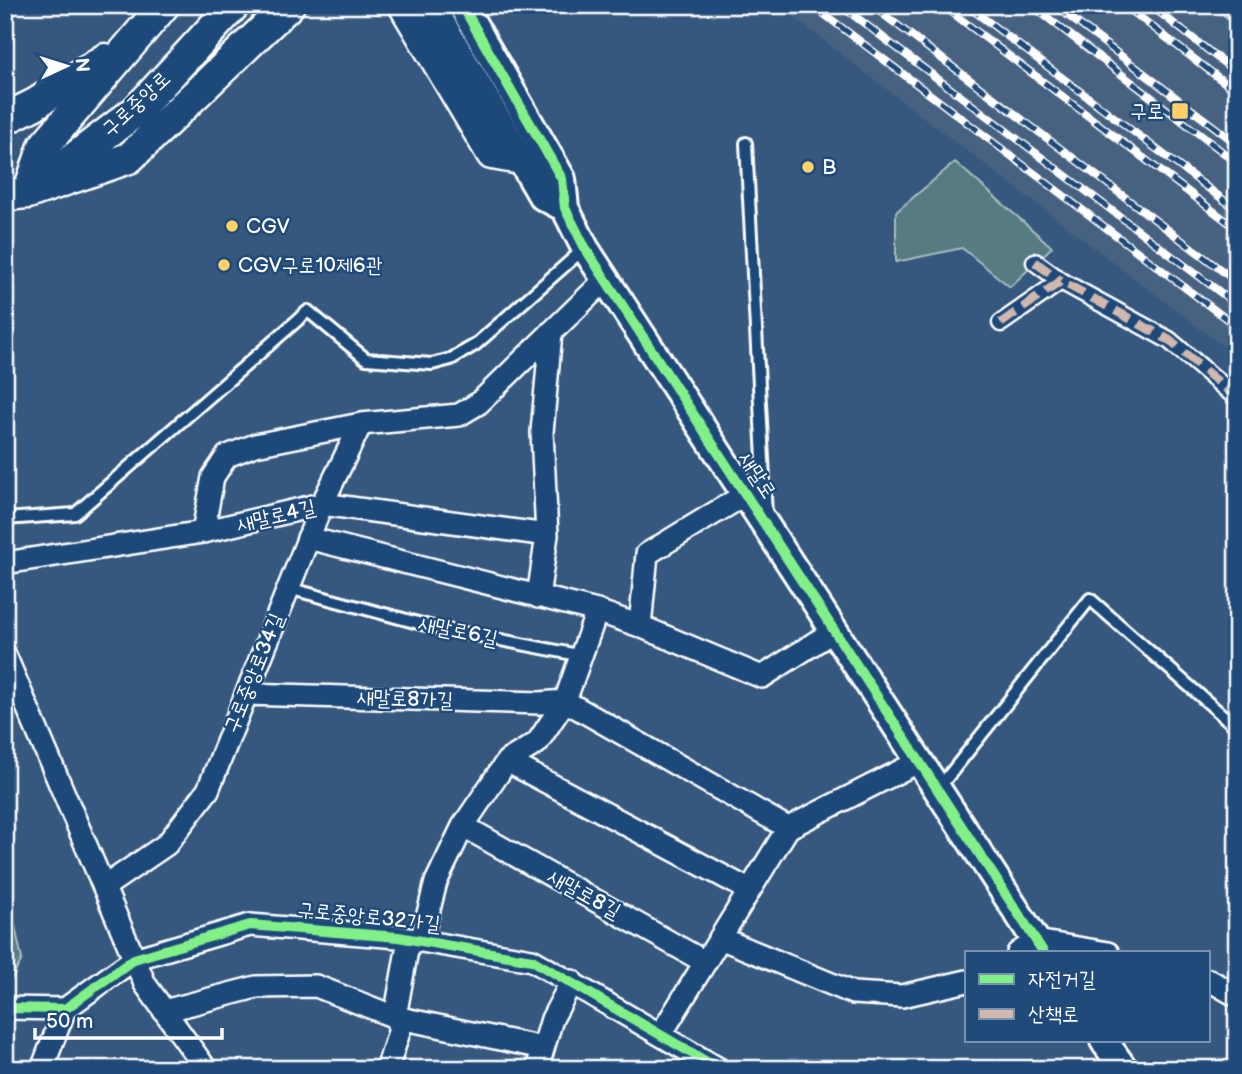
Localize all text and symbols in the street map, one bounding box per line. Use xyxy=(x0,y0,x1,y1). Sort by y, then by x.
north arrow xyxy=(32,32,102,102)
text: N xyxy=(69,57,93,73)
street label: 구로중앙로 xyxy=(97,66,175,142)
place label: 구로 xyxy=(1130,99,1164,124)
marker: 구로 xyxy=(1170,101,1190,121)
place label: B xyxy=(822,155,836,180)
marker: B xyxy=(800,159,816,175)
place label: CGV xyxy=(246,214,290,239)
marker: CGV xyxy=(224,218,240,234)
place label: CGV구로10제6관 xyxy=(238,253,383,278)
marker: CGV구로10제6관 xyxy=(216,257,232,273)
street label: 새말로 xyxy=(733,447,781,503)
street label: 새말로4길 xyxy=(234,495,318,537)
street label: 구로중앙로34길 xyxy=(219,609,289,737)
street label: 새말로6길 xyxy=(416,610,500,652)
street label: 새말로8가길 xyxy=(356,685,454,713)
street label: 새말로8길 xyxy=(543,864,625,924)
street label: 구로중앙로32가길 xyxy=(296,897,442,937)
legend xyxy=(965,951,1210,1042)
text: 자전거길 xyxy=(1028,967,1096,992)
scale bar xyxy=(35,997,222,1041)
text: 산책로 xyxy=(1028,1002,1079,1027)
text: 50 m xyxy=(46,1009,93,1034)

